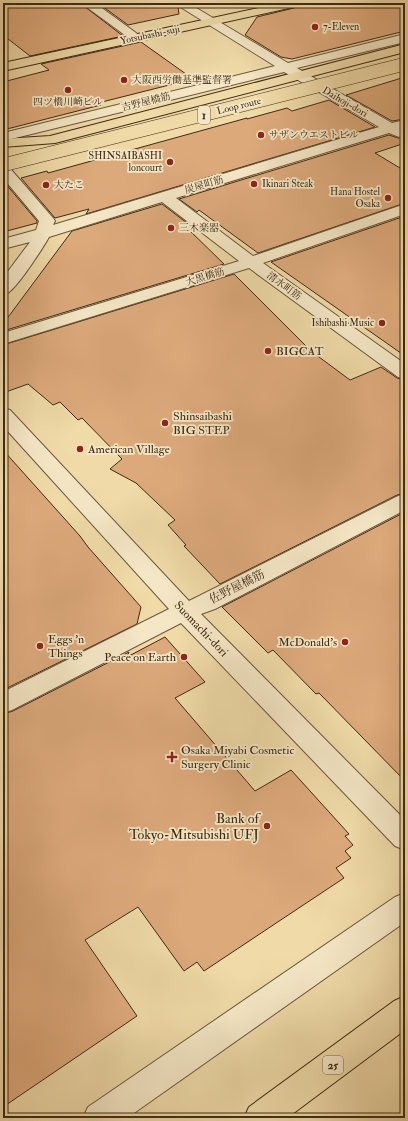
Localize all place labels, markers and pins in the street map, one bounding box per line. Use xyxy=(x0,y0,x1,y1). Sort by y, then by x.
place label: 7-Eleven xyxy=(323,21,359,33)
marker: 7-Eleven xyxy=(310,22,320,32)
place label: 大阪西労働基準監督署 xyxy=(132,74,232,86)
marker: 大阪西労働基準監督署 xyxy=(119,75,129,85)
marker: 四ツ橋川崎ビル xyxy=(63,85,73,95)
place label: 四ツ橋川崎ビル xyxy=(33,96,103,108)
place label: サザンウエストビル xyxy=(269,129,359,141)
marker: サザンウエストビル xyxy=(256,130,266,140)
place label: SHINSAIBASHI loncourt xyxy=(89,150,163,174)
marker: SHINSAIBASHI loncourt xyxy=(165,157,175,167)
place label: Ikinari Steak xyxy=(262,178,313,190)
place label: 大たこ xyxy=(54,179,84,191)
marker: Ikinari Steak xyxy=(249,179,259,189)
marker: 大たこ xyxy=(41,180,51,190)
place label: Hana Hostel Osaka xyxy=(330,186,381,210)
marker: Hana Hostel Osaka xyxy=(383,193,393,203)
place label: 三木楽器 xyxy=(179,222,219,234)
marker: 三木楽器 xyxy=(166,223,176,233)
place label: Ishibashi Music xyxy=(312,317,374,329)
marker: Ishibashi Music xyxy=(377,318,387,328)
place label: BIGCAT xyxy=(276,344,324,359)
marker: BIGCAT xyxy=(263,346,273,356)
place label: Shinsaibashi BIG STEP xyxy=(173,409,232,438)
marker: Shinsaibashi BIG STEP xyxy=(160,418,170,428)
place label: American Village xyxy=(87,442,170,457)
marker: American Village xyxy=(75,444,85,454)
place label: Eggs ’n Things xyxy=(48,632,84,661)
place label: McDonald's xyxy=(278,635,337,650)
marker: McDonald's xyxy=(340,637,350,647)
marker: Eggs ’n Things xyxy=(35,641,45,651)
place label: Peace on Earth xyxy=(104,650,177,665)
marker: Peace on Earth xyxy=(179,652,189,662)
place label: Osaka Miyabi Cosmetic Surgery Clinic xyxy=(181,743,294,772)
marker: Osaka Miyabi Cosmetic Surgery Clinic xyxy=(166,751,178,763)
place label: Bank of Tokyo-Mitsubishi UFJ xyxy=(129,810,261,844)
marker: Bank of Tokyo-Mitsubishi UFJ xyxy=(262,821,272,831)

